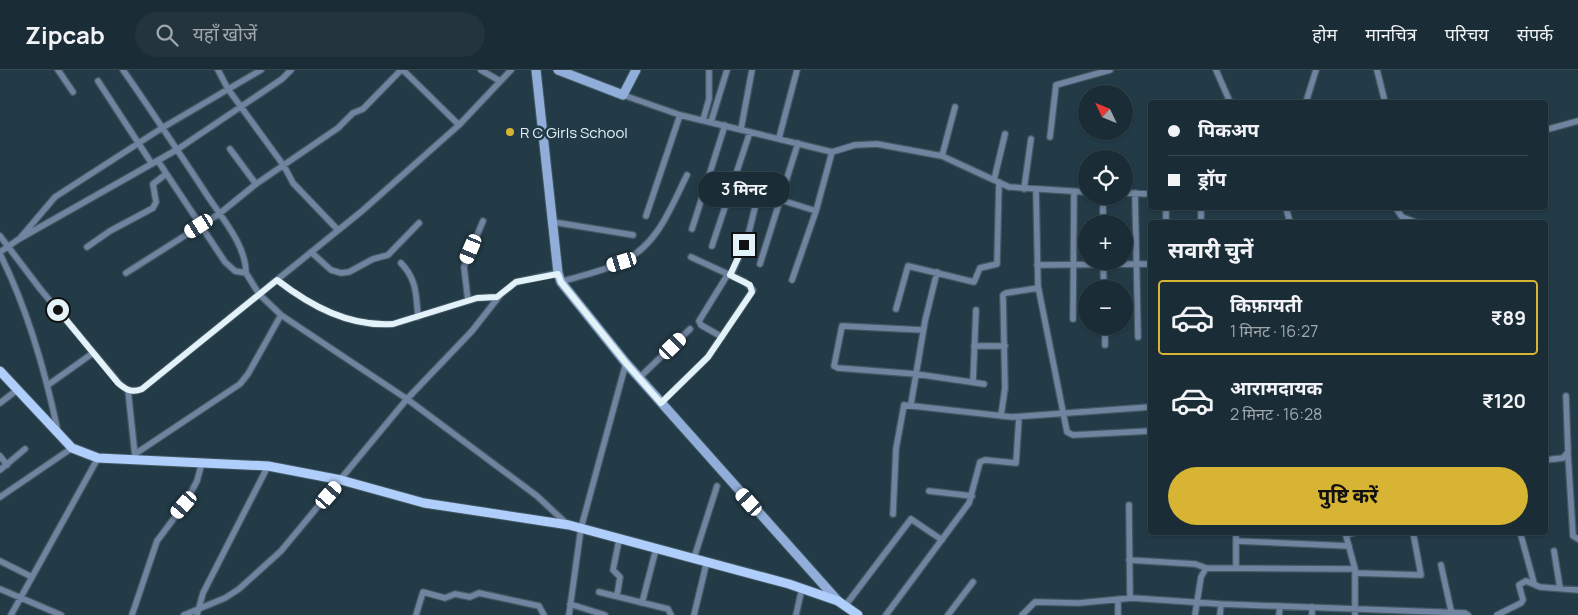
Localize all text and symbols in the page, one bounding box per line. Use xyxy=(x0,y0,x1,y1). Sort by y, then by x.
search box xyxy=(135,12,485,57)
text: Zipcab xyxy=(25,18,105,51)
icon: search xyxy=(153,21,181,49)
text: यहाँ खोजें xyxy=(193,21,257,47)
text: होम xyxy=(1312,22,1337,46)
text: मानचित्र xyxy=(1365,22,1417,46)
text: परिचय xyxy=(1445,22,1489,46)
text: संपर्क xyxy=(1517,22,1553,46)
north arrow xyxy=(1078,85,1132,140)
map controls xyxy=(1078,85,1133,335)
text: पिकअप xyxy=(1198,117,1259,143)
place label: R C Girls School xyxy=(520,122,628,143)
marker: R C Girls School xyxy=(504,126,516,138)
button: locate xyxy=(1078,150,1133,205)
text: ड्रॉप xyxy=(1198,166,1226,192)
callout: 3 मिनट xyxy=(698,172,790,208)
text: 3 मिनट xyxy=(721,178,767,200)
car xyxy=(182,212,215,240)
button: + xyxy=(1078,215,1133,270)
car xyxy=(458,232,483,266)
route end xyxy=(733,234,755,256)
text: सवारी चुनें xyxy=(1168,235,1253,265)
car xyxy=(605,250,638,274)
button: − xyxy=(1078,280,1133,335)
text: किफ़ायती xyxy=(1230,292,1302,318)
icon: car xyxy=(1170,295,1215,340)
route start xyxy=(47,299,69,321)
text: ₹89 xyxy=(1491,305,1526,331)
text: 1 मिनट · 16:27 xyxy=(1230,320,1318,342)
car xyxy=(656,330,689,362)
text: आरामदायक xyxy=(1230,375,1322,401)
icon: car xyxy=(1170,378,1215,423)
text: ₹120 xyxy=(1482,388,1526,414)
text: 2 मिनट · 16:28 xyxy=(1230,403,1322,425)
button: पुष्टि करें xyxy=(1168,467,1528,525)
car xyxy=(313,479,344,511)
car xyxy=(733,486,764,518)
car xyxy=(168,489,199,521)

